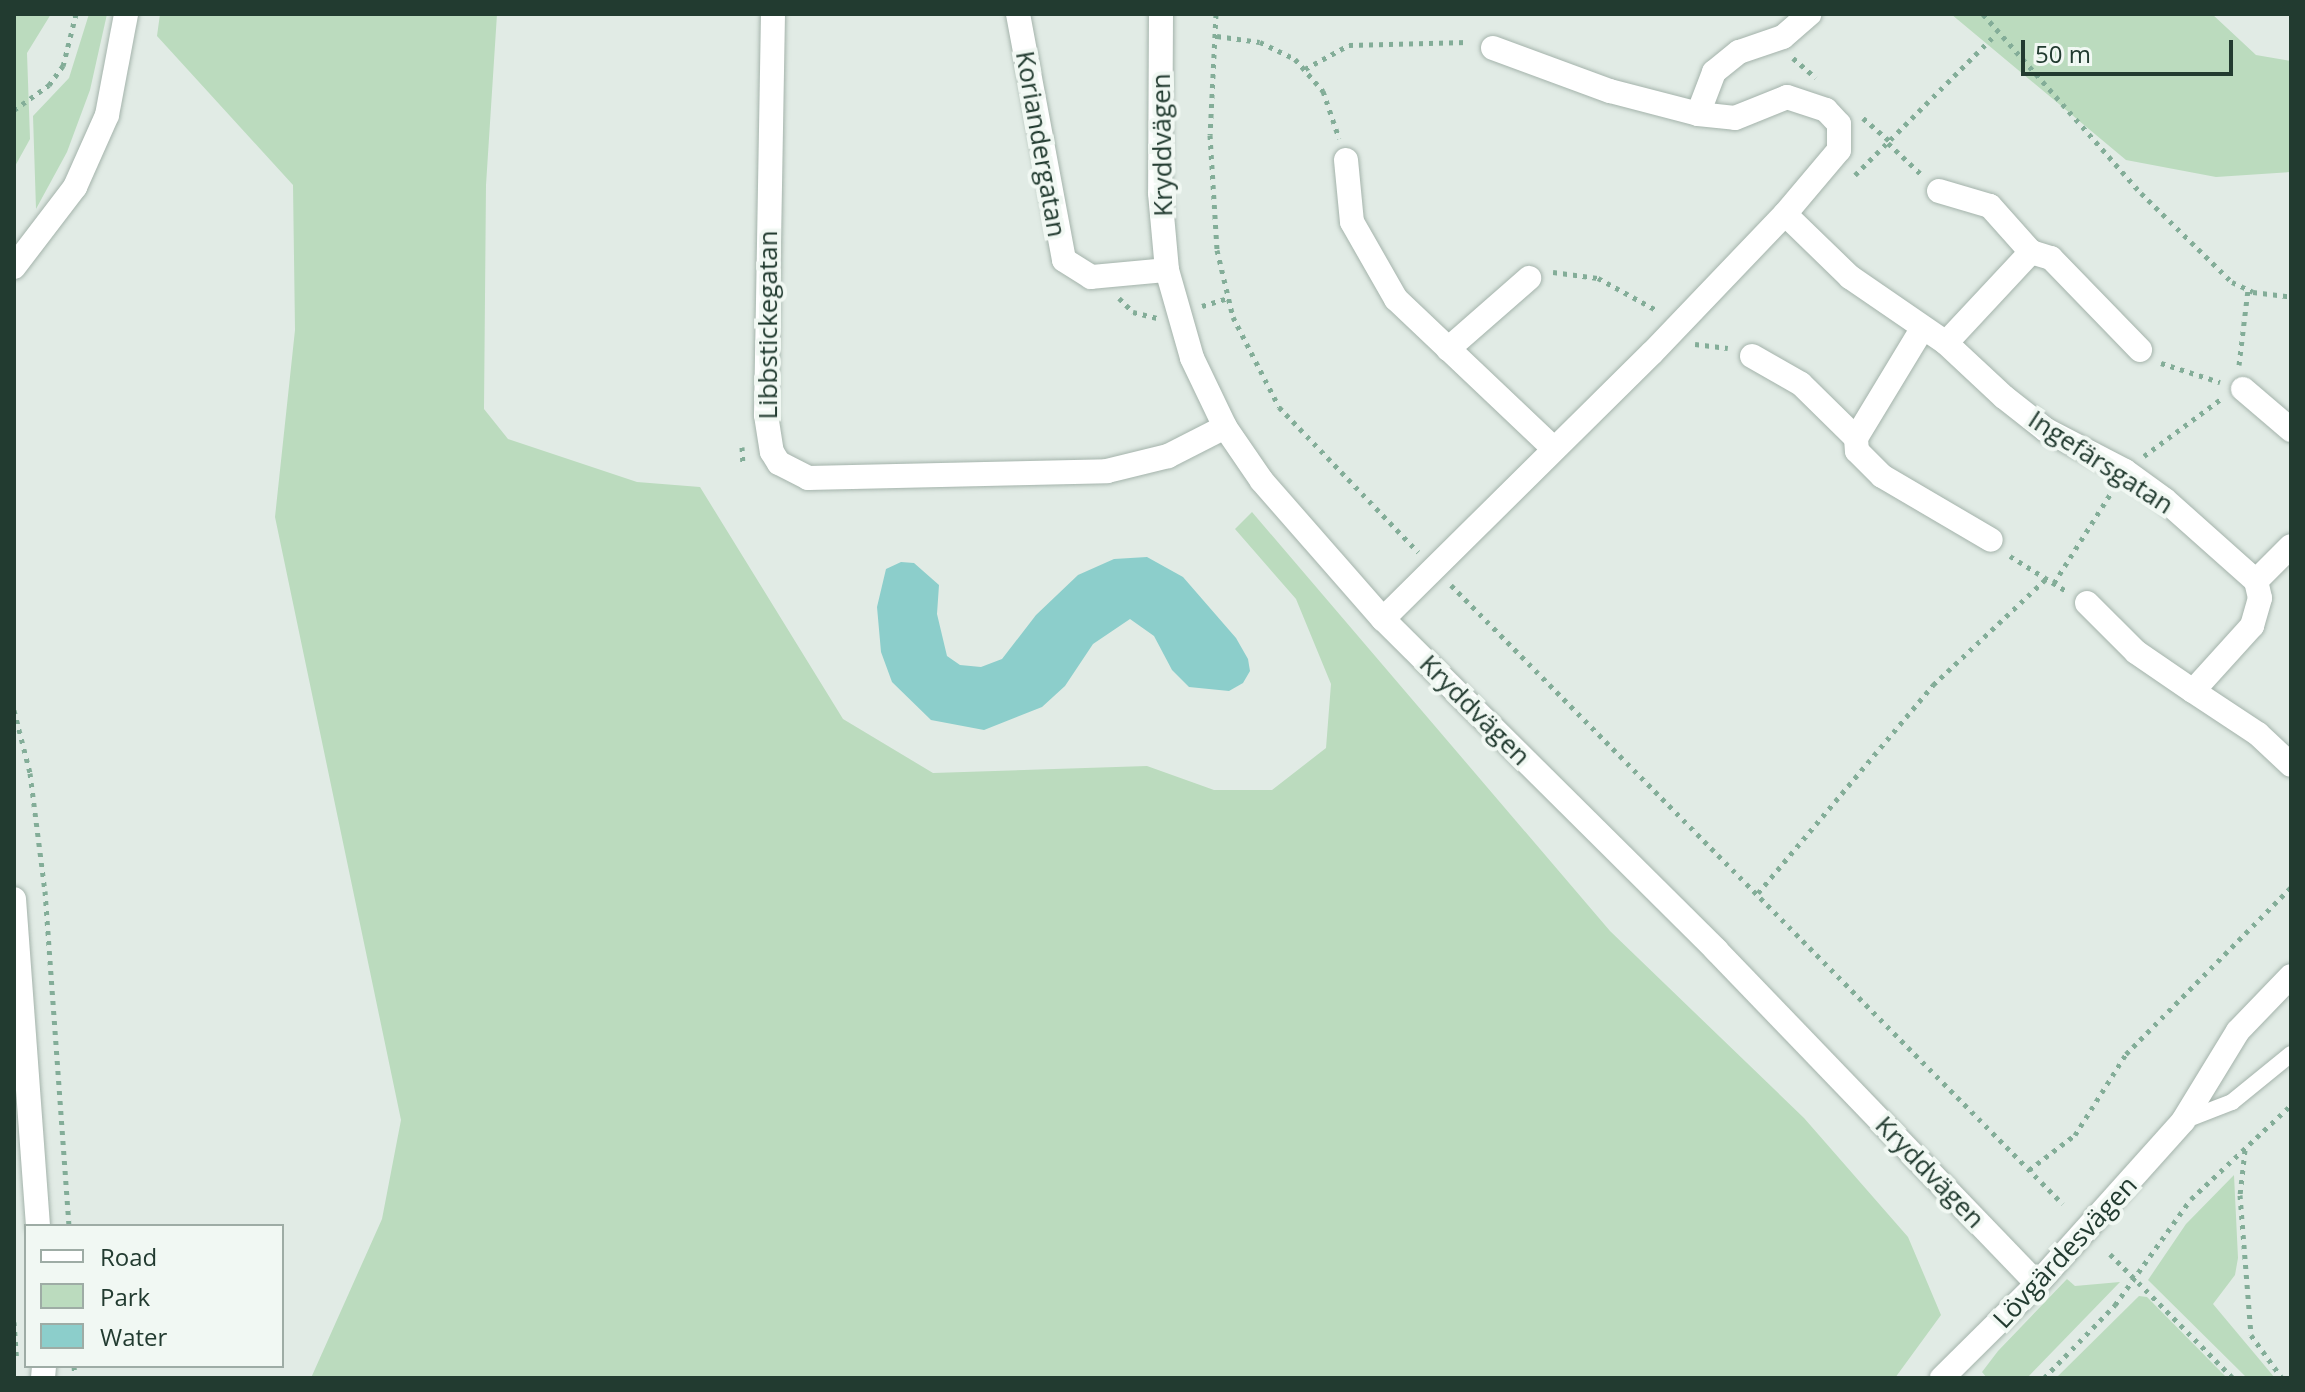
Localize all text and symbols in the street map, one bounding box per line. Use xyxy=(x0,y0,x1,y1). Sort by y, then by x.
scale bar xyxy=(2025,24,2237,74)
text: 50 m xyxy=(2035,37,2091,70)
street label: Koriandergatan xyxy=(1009,48,1073,240)
street label: Kryddvägen xyxy=(1145,73,1179,217)
street label: Libbstickegatan xyxy=(752,230,784,420)
street label: Ingefärsgatan xyxy=(2023,404,2179,520)
street label: Kryddvägen xyxy=(1413,648,1537,772)
street label: Kryddvägen xyxy=(1869,1110,1991,1234)
street label: Lövgärdesvägen xyxy=(1987,1170,2143,1334)
legend xyxy=(24,1224,284,1368)
text: Road xyxy=(100,1240,157,1273)
text: Park xyxy=(100,1280,150,1313)
text: Water xyxy=(100,1320,167,1353)

